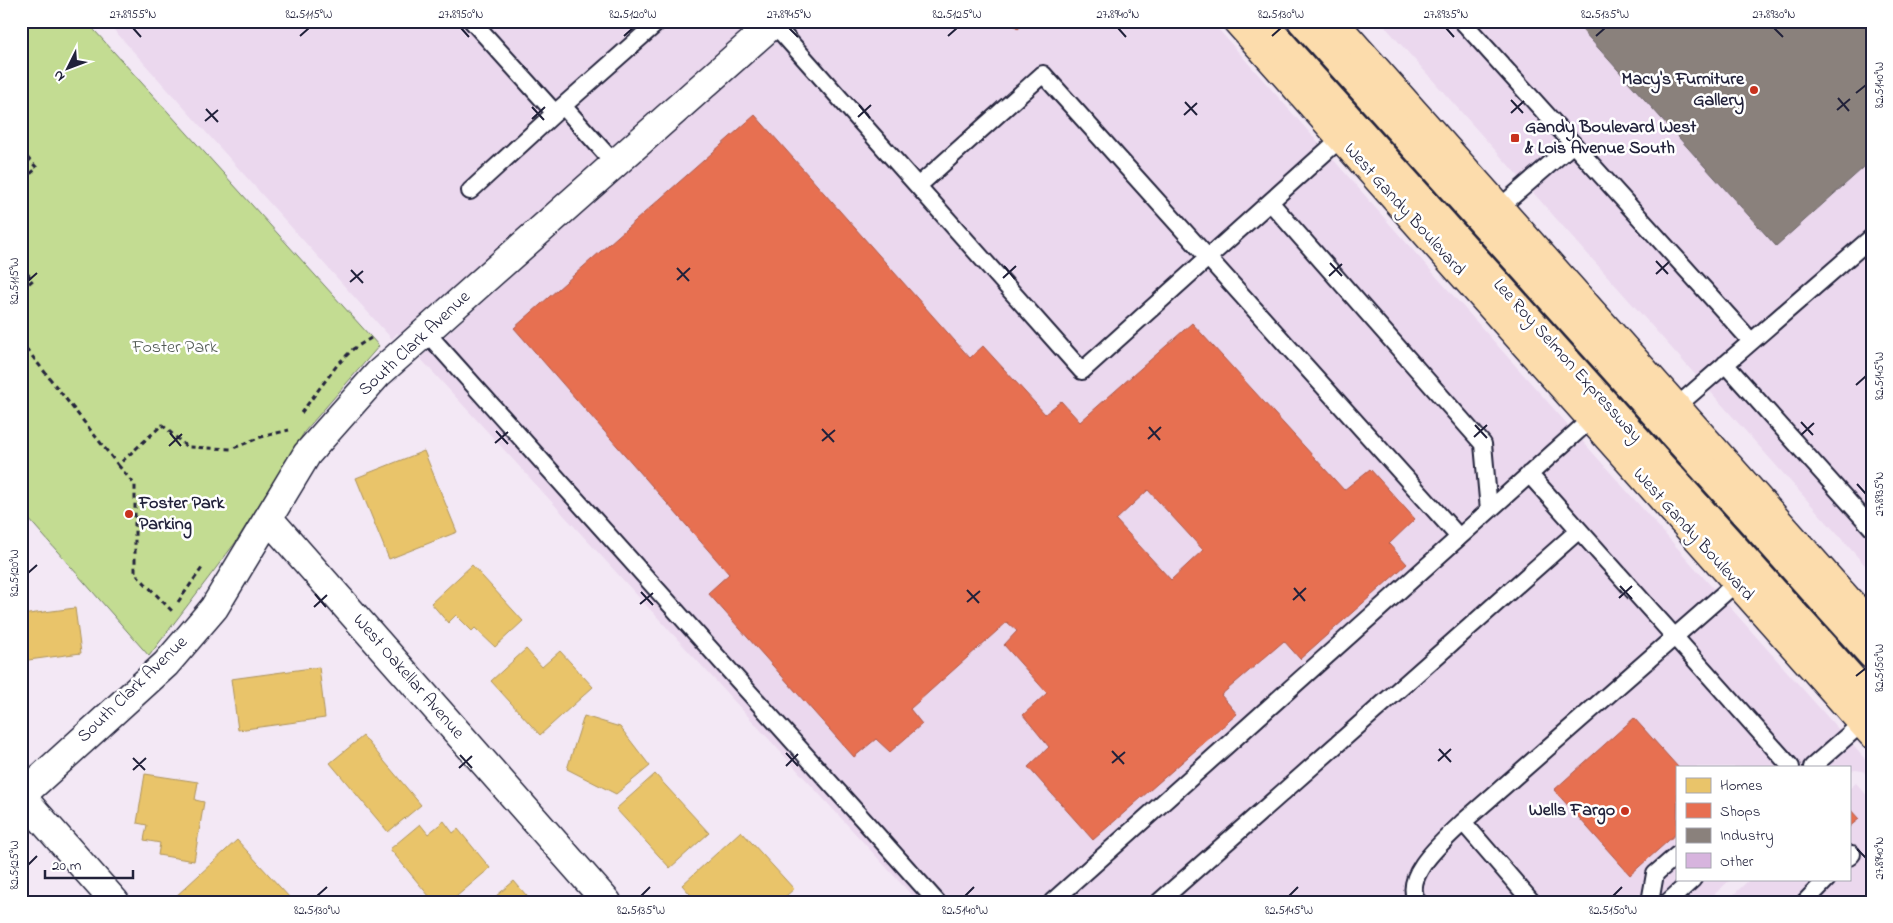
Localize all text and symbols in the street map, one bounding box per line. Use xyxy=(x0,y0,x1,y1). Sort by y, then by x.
text: 27.8955°N xyxy=(110,6,156,24)
text: 82.5115°W xyxy=(286,6,332,24)
text: 27.8950°N xyxy=(439,6,483,24)
text: 82.5120°W xyxy=(609,6,657,24)
text: 27.8945°N xyxy=(767,6,811,24)
text: 82.5125°W xyxy=(933,6,981,24)
text: 27.8940°N xyxy=(1097,6,1139,24)
text: 82.5130°W xyxy=(1258,6,1304,24)
text: 27.8935°N xyxy=(1424,6,1468,24)
text: 82.5135°W xyxy=(1581,6,1629,24)
text: 27.8930°N xyxy=(1753,6,1795,24)
north arrow xyxy=(42,42,92,92)
text: 82.5140°W xyxy=(1871,62,1889,108)
text: N xyxy=(48,65,70,86)
place label: Macy's Furniture Gallery xyxy=(1622,67,1745,115)
marker: Macy's Furniture Gallery xyxy=(1748,84,1760,96)
place label: Gandy Boulevard West & Lois Avenue South xyxy=(1524,115,1697,162)
marker: Gandy Boulevard West & Lois Avenue South xyxy=(1509,132,1521,144)
street label: West Gandy Boulevard xyxy=(1337,138,1471,282)
text: 82.5115°W xyxy=(6,258,24,304)
street label: Lee Roy Selmon Expressway xyxy=(1486,273,1648,449)
street label: South Clark Avenue xyxy=(353,285,477,403)
park label: Foster Park xyxy=(131,335,218,361)
text: 82.5145°W xyxy=(1871,352,1889,400)
street label: West Gandy Boulevard xyxy=(1626,463,1760,607)
text: 27.8935°N xyxy=(1871,472,1889,516)
place label: Foster Park Parking xyxy=(138,491,225,539)
marker: Foster Park Parking xyxy=(123,508,135,520)
text: 82.5120°W xyxy=(6,549,24,597)
street label: West Oakellar Avenue xyxy=(346,609,471,746)
street label: South Clark Avenue xyxy=(72,630,195,750)
text: 82.5150°W xyxy=(1871,644,1889,692)
legend xyxy=(1676,766,1850,880)
text: Homes xyxy=(1720,775,1763,797)
place label: Wells Fargo xyxy=(1529,798,1615,825)
text: Shops xyxy=(1720,801,1760,823)
marker: Wells Fargo xyxy=(1619,805,1631,817)
text: Industry xyxy=(1720,825,1774,848)
text: 27.8940°N xyxy=(1871,837,1889,879)
text: 82.5125°W xyxy=(6,841,24,889)
scale bar xyxy=(45,848,132,880)
text: Other xyxy=(1720,851,1754,873)
text: 20 m xyxy=(52,855,82,877)
text: 82.5130°W xyxy=(294,902,340,920)
text: 82.5135°W xyxy=(617,902,665,920)
text: 82.5140°W xyxy=(942,902,988,920)
text: 82.5145°W xyxy=(1265,902,1313,920)
text: 82.5150°W xyxy=(1589,902,1637,920)

